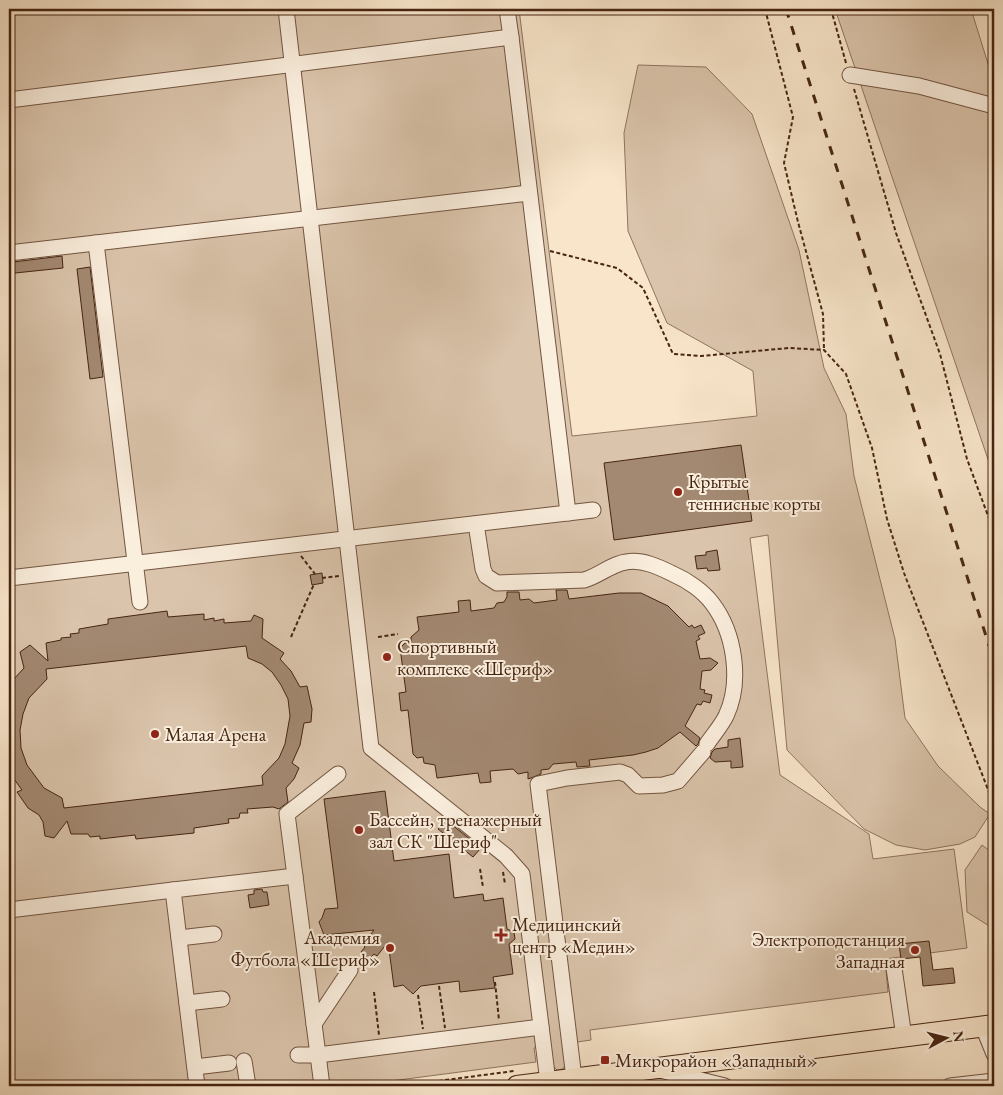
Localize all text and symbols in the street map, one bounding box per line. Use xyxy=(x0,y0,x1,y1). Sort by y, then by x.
place label: Крытые теннисные корты xyxy=(688,469,821,516)
marker: Крытые теннисные корты xyxy=(672,486,684,498)
place label: Спортивный комплекс «Шериф» xyxy=(397,634,553,681)
marker: Спортивный комплекс «Шериф» xyxy=(381,651,393,663)
place label: Малая Арена xyxy=(165,722,267,747)
marker: Малая Арена xyxy=(149,728,161,740)
place label: Бассейн, тренажерный зал СК "Шериф" xyxy=(369,807,542,854)
marker: Бассейн, тренажерный зал СК "Шериф" xyxy=(353,824,365,836)
place label: Медицинский центр «Медин» xyxy=(512,912,636,959)
place label: Академия Футбола «Шериф» xyxy=(231,925,381,972)
place label: Электроподстанция Западная xyxy=(752,927,906,974)
marker: Медицинский центр «Медин» xyxy=(494,928,508,942)
marker: Академия Футбола «Шериф» xyxy=(384,942,396,954)
marker: Электроподстанция Западная xyxy=(909,944,921,956)
north arrow xyxy=(920,1012,970,1062)
text: N xyxy=(949,1030,969,1044)
place label: Микрорайон «Западный» xyxy=(615,1048,818,1073)
marker: Микрорайон «Западный» xyxy=(599,1054,611,1066)

